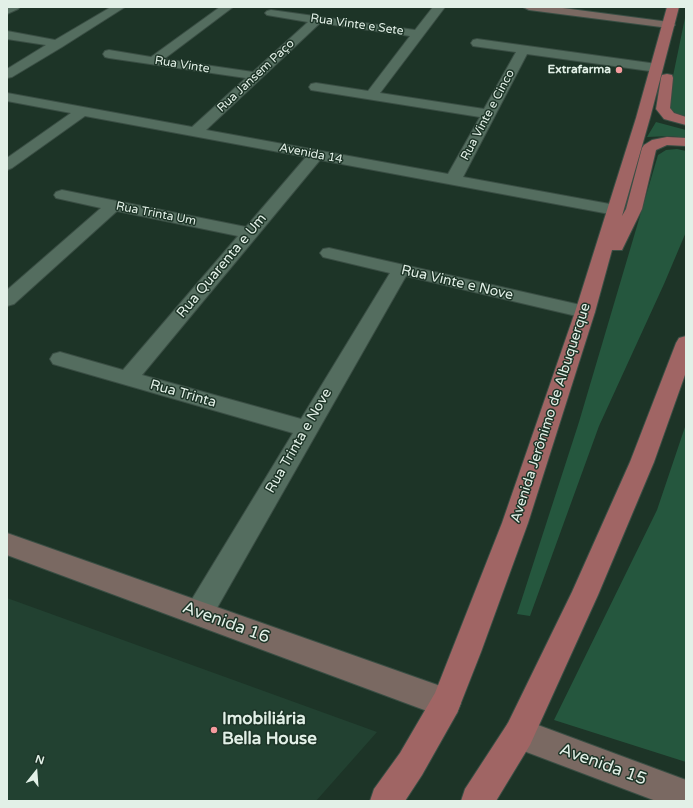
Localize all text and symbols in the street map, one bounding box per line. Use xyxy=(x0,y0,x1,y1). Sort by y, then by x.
street label: Rua Vinte e Sete xyxy=(310,11,404,39)
street label: Rua Jansem Paço xyxy=(214,37,298,115)
street label: Rua Vinte xyxy=(154,54,210,76)
place label: Extrafarma xyxy=(548,63,611,77)
marker: Extrafarma xyxy=(614,65,624,75)
street label: Rua Vinte e Cinco xyxy=(458,67,518,163)
street label: Avenida 14 xyxy=(278,141,344,167)
street label: Rua Trinta Um xyxy=(115,199,197,229)
street label: Rua Quarenta e Um xyxy=(174,211,270,321)
street label: Rua Vinte e Nove xyxy=(399,262,515,304)
street label: Avenida Jerônimo de Albuquerque xyxy=(507,301,595,525)
street label: Rua Trinta xyxy=(148,377,218,411)
street label: Rua Trinta e Nove xyxy=(262,386,336,496)
street label: Avenida 16 xyxy=(180,598,272,648)
place label: Imobiliária Bella House xyxy=(222,710,317,750)
marker: Imobiliária Bella House xyxy=(209,725,219,735)
street label: Avenida 15 xyxy=(557,740,649,790)
north arrow xyxy=(16,752,56,792)
text: N xyxy=(34,753,46,768)

